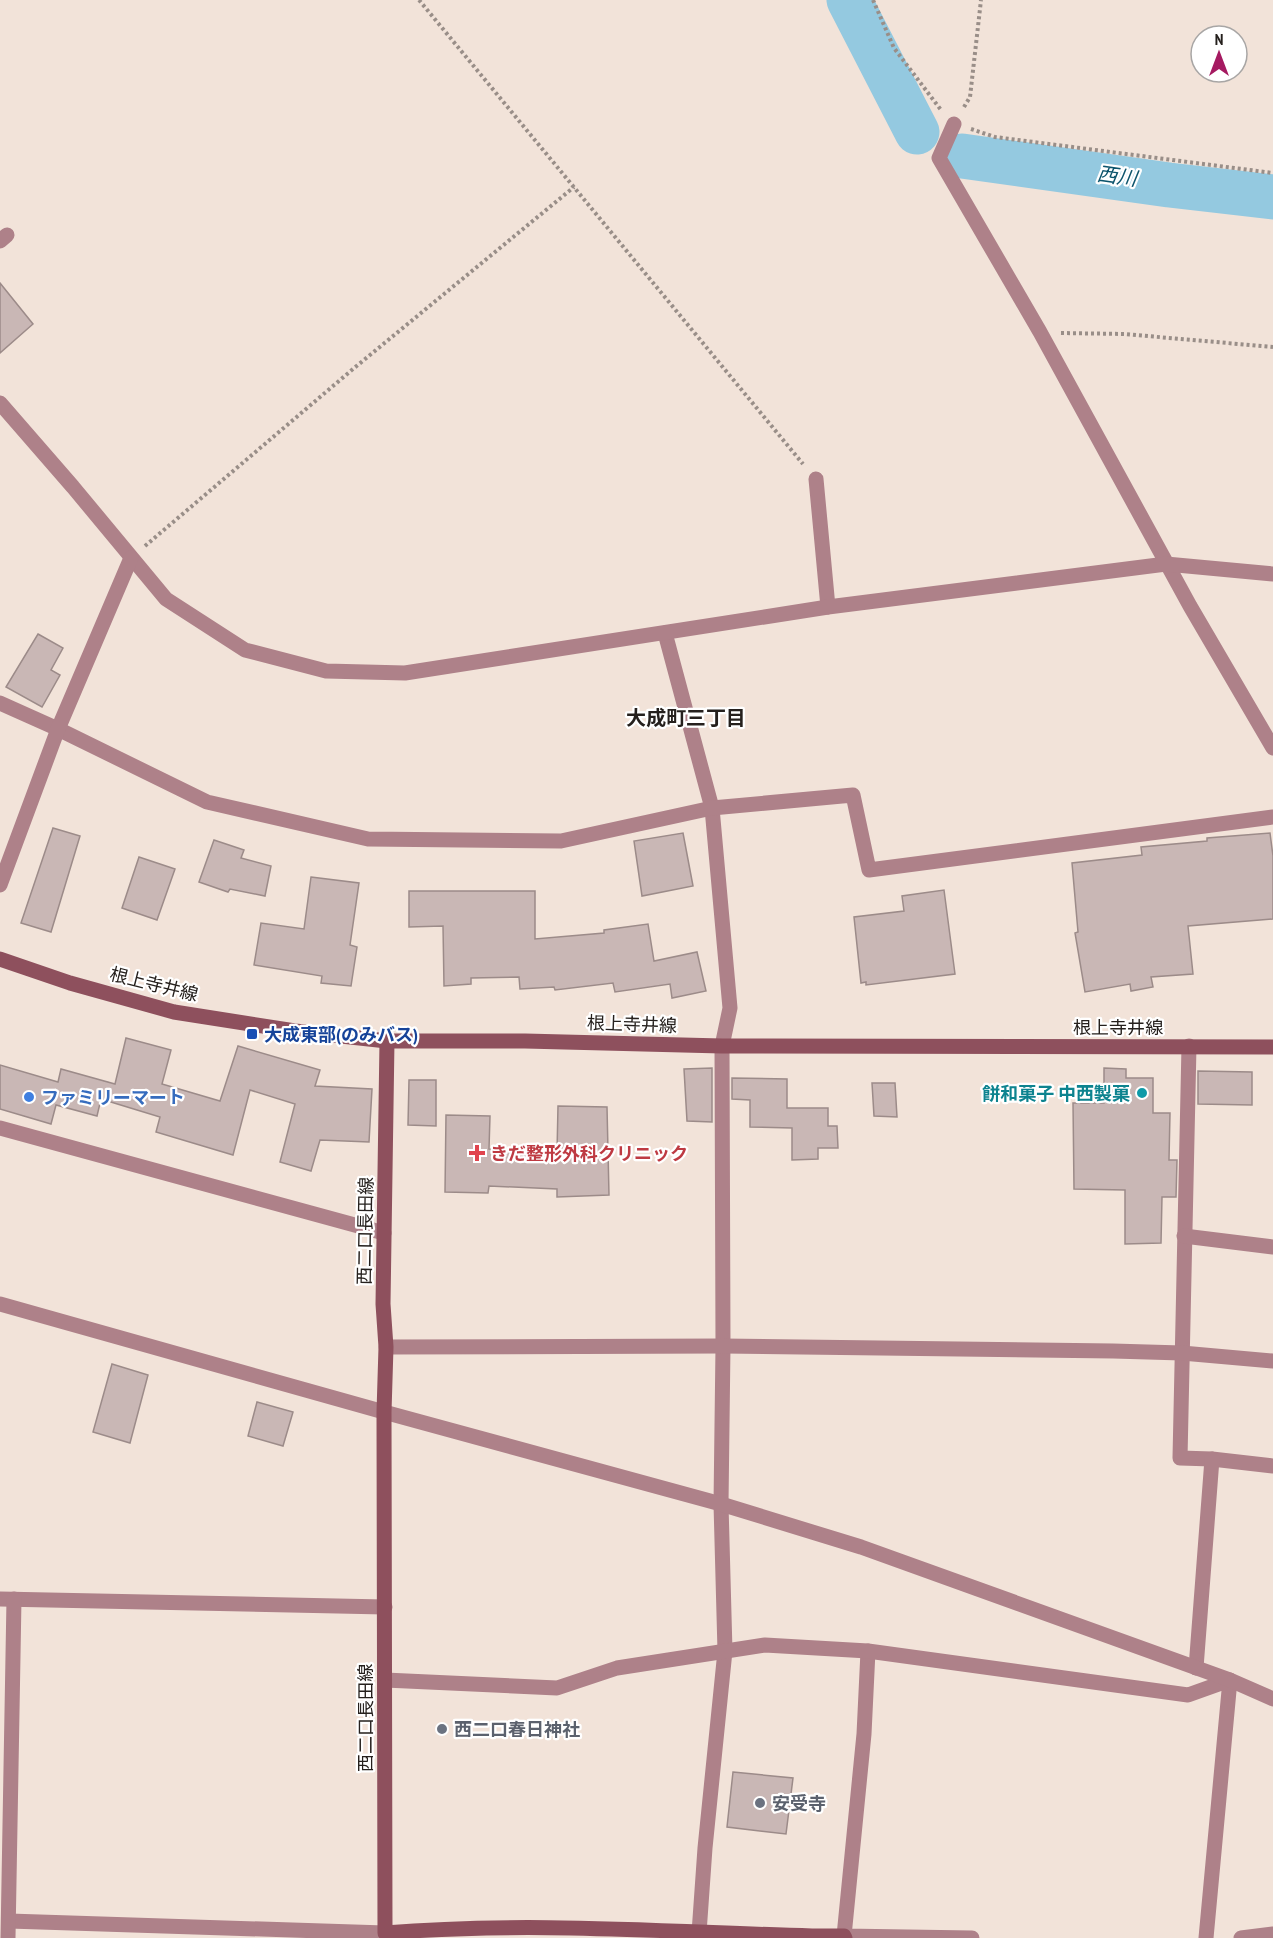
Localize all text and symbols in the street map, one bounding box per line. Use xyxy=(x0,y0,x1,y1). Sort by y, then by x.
north arrow xyxy=(1189,24,1249,84)
text: N xyxy=(1215,29,1223,49)
water label: 西川 xyxy=(1095,160,1141,192)
district label: 大成町三丁目 xyxy=(626,705,746,731)
street label: 根上寺井線 xyxy=(108,962,200,1006)
street label: 根上寺井線 xyxy=(587,1011,677,1037)
street label: 根上寺井線 xyxy=(1073,1016,1163,1039)
place label: 大成東部(のみバス) xyxy=(264,1023,418,1046)
marker: 大成東部(のみバス) xyxy=(245,1027,259,1041)
place label: 餅和菓子 中西製菓 xyxy=(981,1082,1130,1105)
place label: ファミリーマート xyxy=(41,1086,185,1109)
marker: 餅和菓子 中西製菓 xyxy=(1135,1086,1149,1100)
marker: ファミリーマート xyxy=(22,1090,36,1104)
place label: きだ整形外科クリニック xyxy=(490,1142,688,1165)
marker: きだ整形外科クリニック xyxy=(468,1144,486,1162)
street label: 西二口長田線 xyxy=(353,1177,377,1285)
street label: 西二口長田線 xyxy=(354,1664,377,1772)
place label: 西二口春日神社 xyxy=(454,1718,580,1741)
marker: 西二口春日神社 xyxy=(435,1722,449,1736)
place label: 安受寺 xyxy=(772,1792,826,1815)
marker: 安受寺 xyxy=(753,1796,767,1810)

